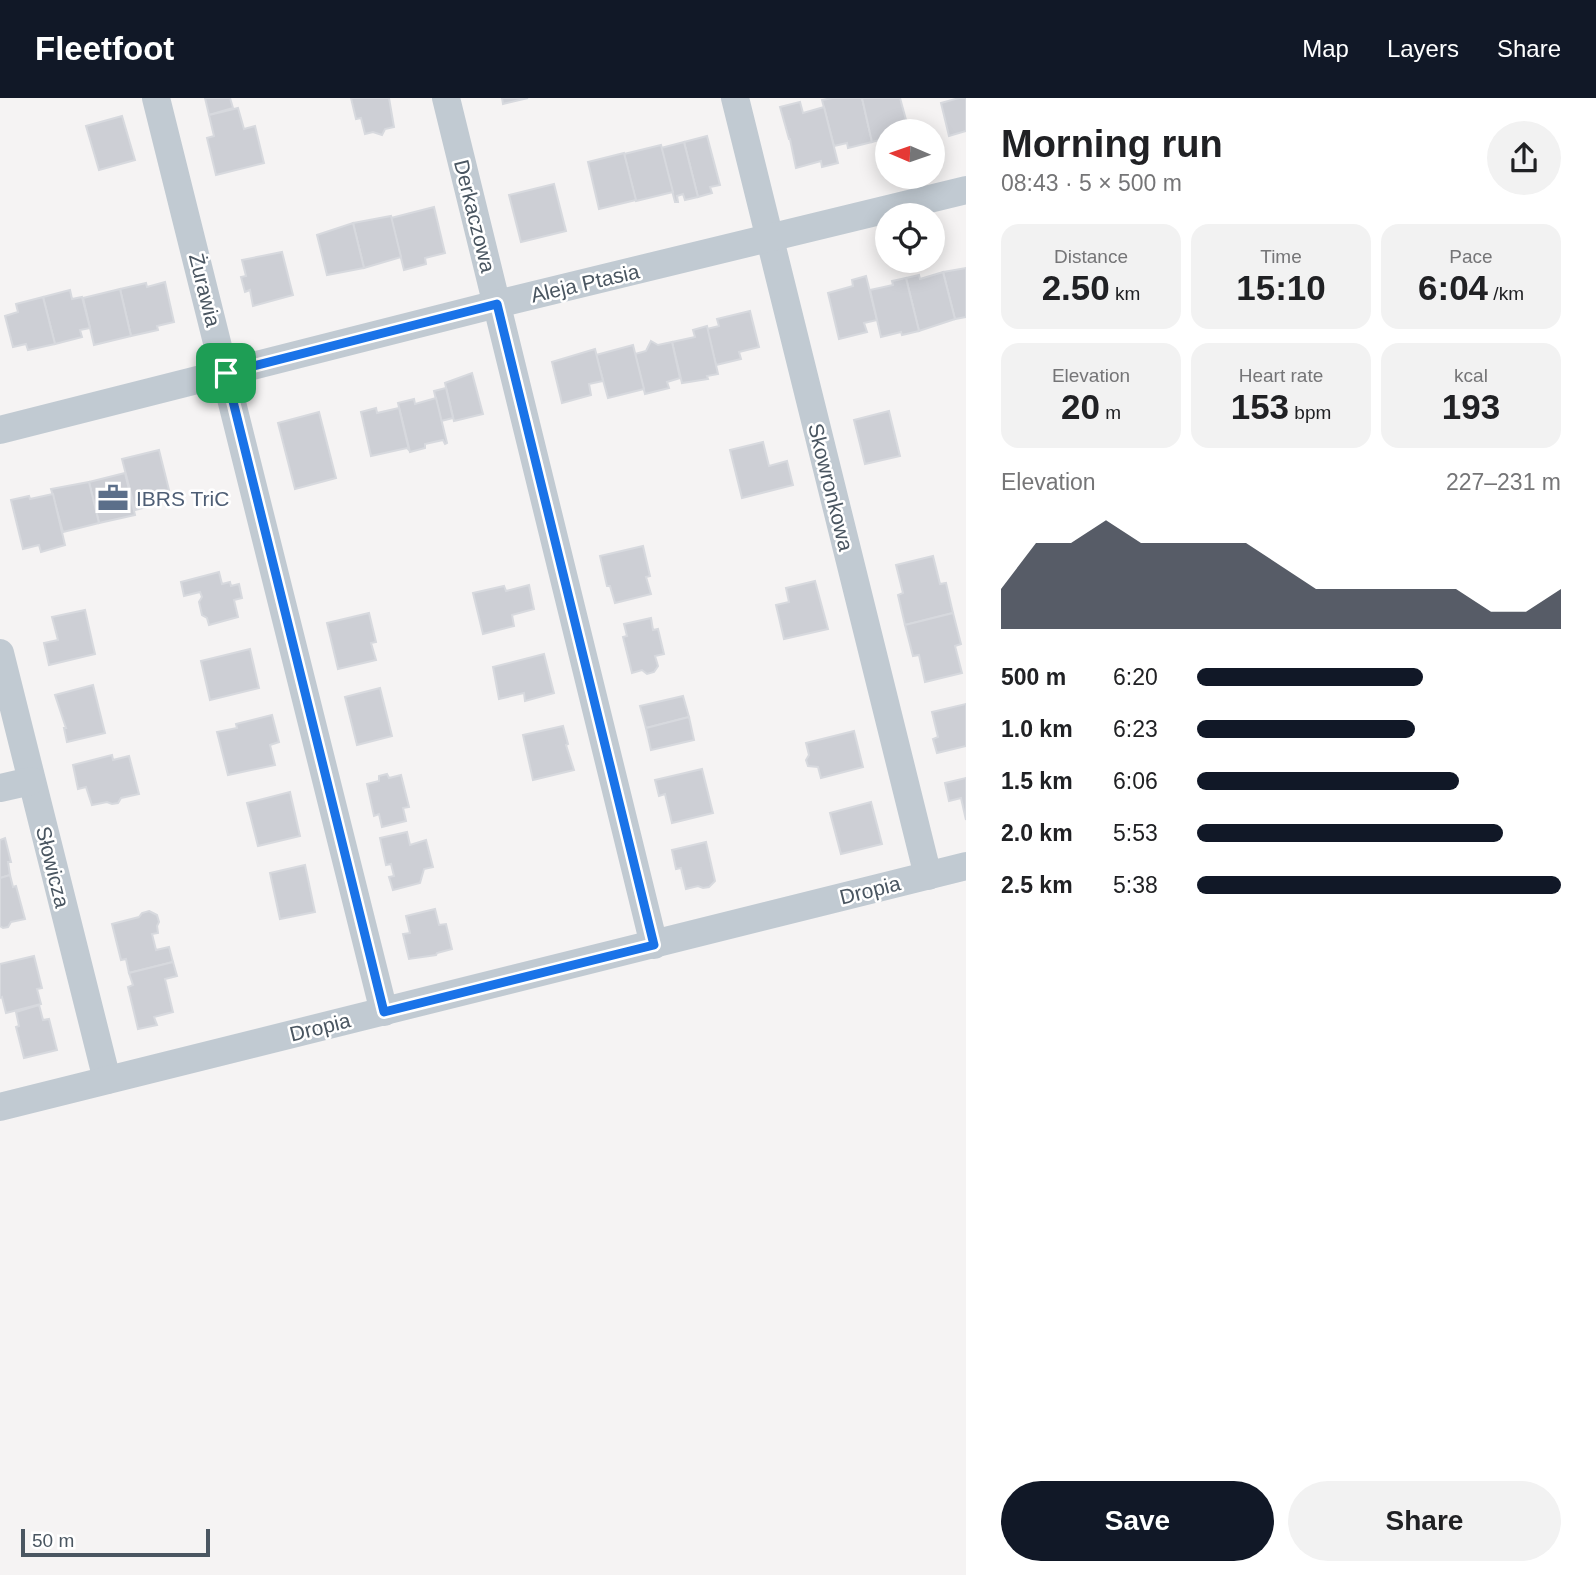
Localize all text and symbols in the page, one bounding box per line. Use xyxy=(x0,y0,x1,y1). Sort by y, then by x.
text: Fleetfoot xyxy=(35,30,174,67)
text: Map xyxy=(1302,35,1349,62)
text: Layers xyxy=(1387,35,1459,62)
text: Share xyxy=(1497,35,1561,62)
north arrow xyxy=(875,119,945,189)
map controls xyxy=(875,119,945,273)
button: share xyxy=(1487,121,1561,195)
text: Morning run xyxy=(1001,123,1223,165)
street label: Derkaczowa xyxy=(450,157,500,275)
text: 08:43 · 5 × 500 m xyxy=(1001,170,1182,196)
button: locate xyxy=(875,203,945,273)
text: Distance xyxy=(1054,246,1128,267)
text: Time xyxy=(1260,246,1302,267)
text: Pace xyxy=(1449,246,1493,267)
street label: Żurawia xyxy=(185,251,225,329)
street label: Aleja Ptasia xyxy=(528,259,642,307)
text: 2.50 xyxy=(1042,268,1110,307)
text: 15:10 xyxy=(1236,268,1326,307)
text: 6:04 xyxy=(1418,268,1488,307)
text: km xyxy=(1110,283,1140,304)
text: /km xyxy=(1488,283,1524,304)
pin xyxy=(196,343,256,403)
icon: arrive xyxy=(207,354,245,392)
text: Elevation xyxy=(1052,365,1130,386)
text: Heart rate xyxy=(1239,365,1323,386)
text: kcal xyxy=(1454,365,1488,386)
text: 20 xyxy=(1061,387,1100,426)
text: 153 xyxy=(1231,387,1289,426)
text: 193 xyxy=(1442,387,1500,426)
text: m xyxy=(1100,402,1121,423)
text: bpm xyxy=(1289,402,1331,423)
street label: Skowronkowa xyxy=(804,421,858,554)
text: Elevation xyxy=(1001,469,1096,495)
text: 227–231 m xyxy=(1446,469,1561,495)
office icon: IBRS TriC xyxy=(96,481,130,515)
place label: IBRS TriC xyxy=(136,487,229,510)
text: 500 m xyxy=(1001,664,1066,690)
text: 6:20 xyxy=(1113,664,1158,690)
text: 1.0 km xyxy=(1001,716,1073,742)
text: 6:23 xyxy=(1113,716,1158,742)
text: 1.5 km xyxy=(1001,768,1073,794)
text: 6:06 xyxy=(1113,768,1158,794)
text: 2.0 km xyxy=(1001,820,1073,846)
text: 5:53 xyxy=(1113,820,1158,846)
street label: Słowicza xyxy=(32,824,74,910)
street label: Dropia xyxy=(837,871,903,909)
text: 2.5 km xyxy=(1001,872,1073,898)
text: 5:38 xyxy=(1113,872,1158,898)
street label: Dropia xyxy=(287,1008,353,1046)
button: Save xyxy=(1001,1481,1274,1561)
button: Share xyxy=(1288,1481,1561,1561)
scale bar xyxy=(21,1526,210,1558)
text: 50 m xyxy=(32,1530,74,1551)

